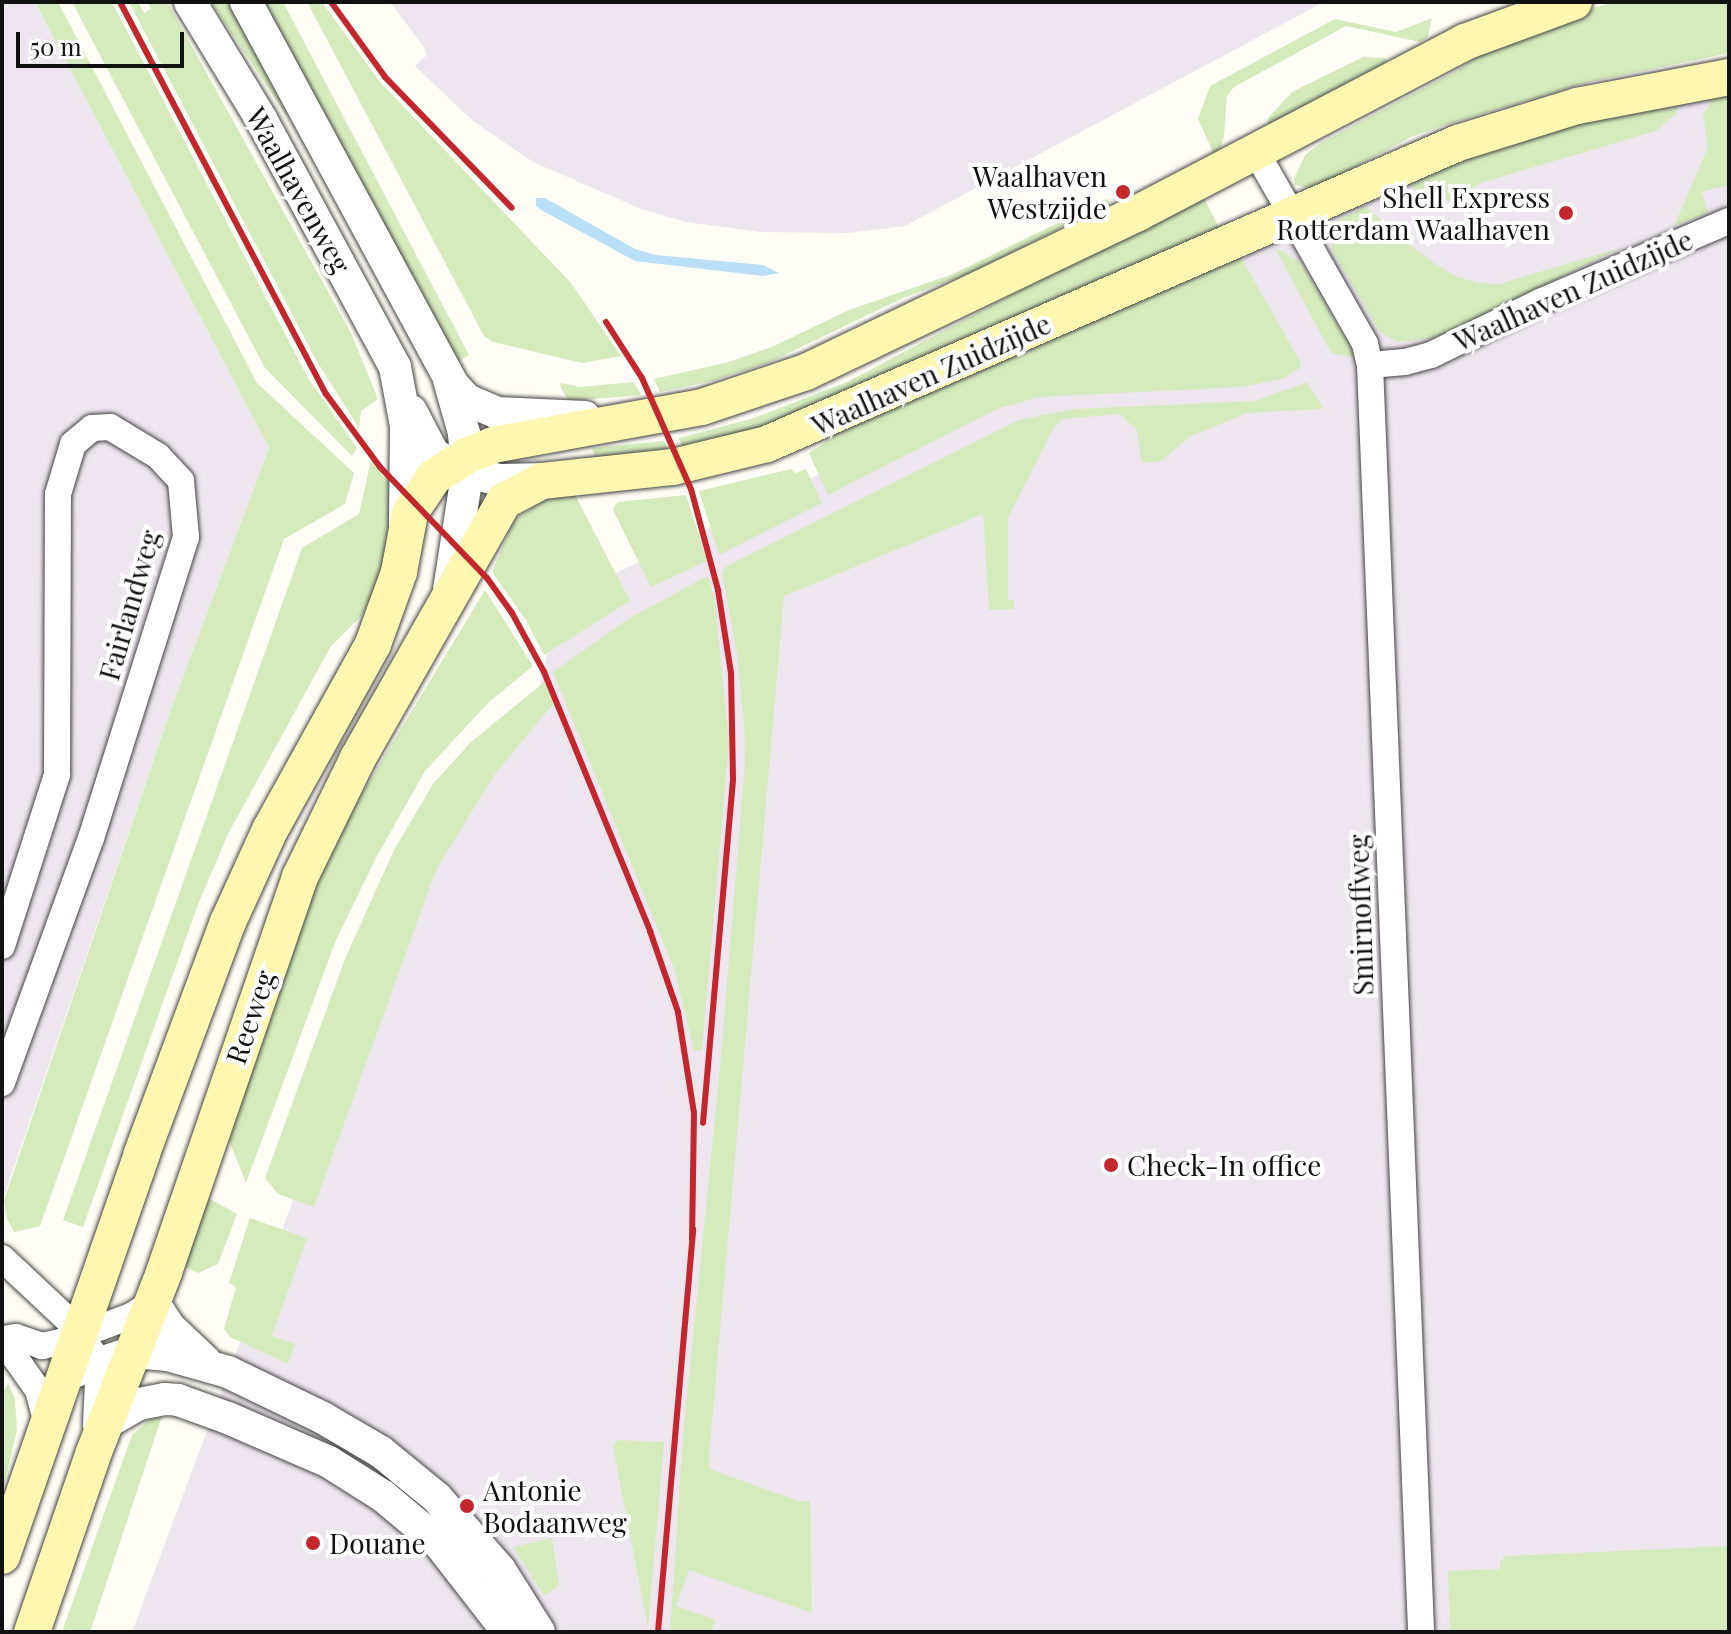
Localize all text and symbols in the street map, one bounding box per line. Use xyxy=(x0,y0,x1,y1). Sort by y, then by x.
scale bar xyxy=(20,16,188,66)
text: 50 m xyxy=(30,30,82,62)
street label: Waalhavenweg xyxy=(240,101,358,279)
place label: Waalhaven Westzijde xyxy=(973,159,1107,225)
place label: Shell Express Rotterdam Waalhaven xyxy=(1275,180,1550,246)
marker: Waalhaven Westzijde xyxy=(1114,183,1132,201)
marker: Shell Express Rotterdam Waalhaven xyxy=(1557,204,1575,222)
street label: Waalhaven Zuidzijde xyxy=(1448,222,1698,358)
street label: Waalhaven Zuidzijde xyxy=(806,306,1056,442)
street label: Fairlandweg xyxy=(92,526,166,684)
street label: Smirnoffweg xyxy=(1340,834,1380,996)
street label: Reeweg xyxy=(218,966,282,1068)
place label: Check-In office xyxy=(1127,1148,1321,1182)
marker: Check-In office xyxy=(1102,1156,1120,1174)
place label: Antonie Bodaanweg xyxy=(483,1473,627,1539)
marker: Antonie Bodaanweg xyxy=(458,1497,476,1515)
place label: Douane xyxy=(329,1526,426,1560)
marker: Douane xyxy=(304,1534,322,1552)

